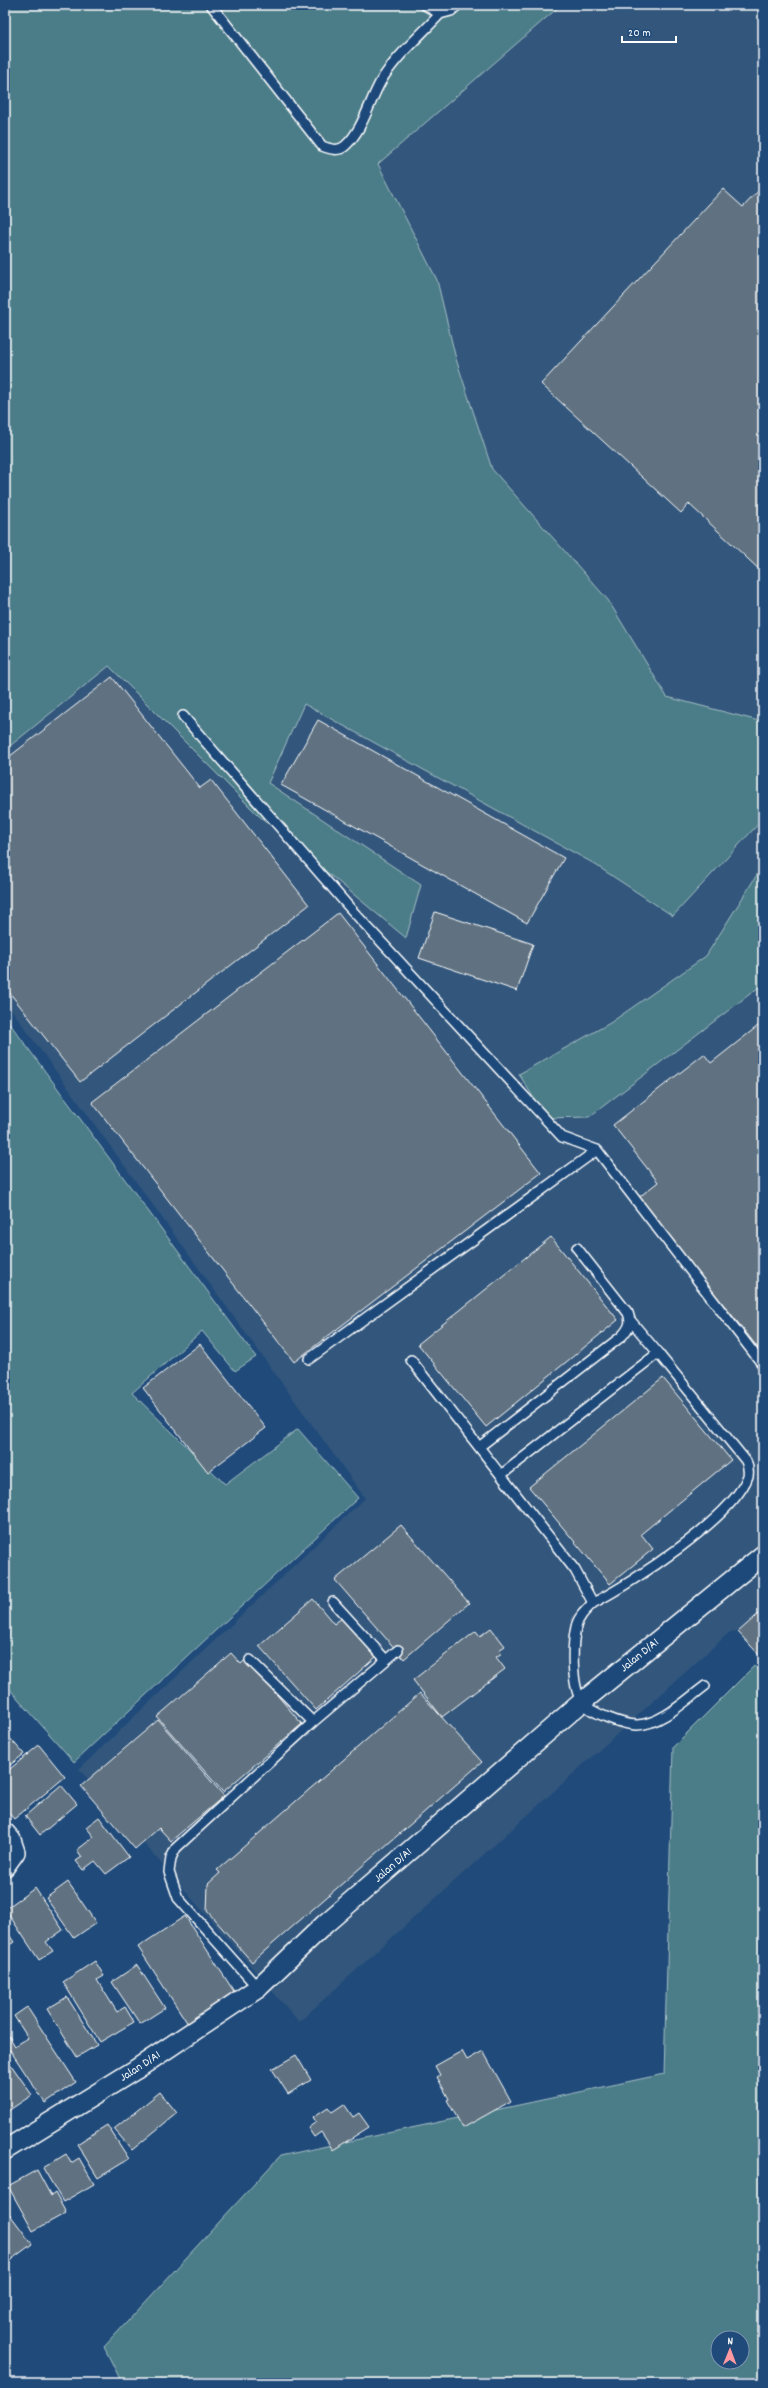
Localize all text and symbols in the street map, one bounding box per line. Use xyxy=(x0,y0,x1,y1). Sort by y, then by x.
scale bar xyxy=(622,18,676,44)
text: 20 m xyxy=(628,25,651,42)
street label: Jalan D/A1 xyxy=(617,1634,663,1676)
street label: Jalan D/A1 xyxy=(370,1844,416,1887)
street label: Jalan D/A1 xyxy=(117,2047,164,2086)
north arrow xyxy=(710,2330,750,2370)
text: N xyxy=(727,2334,734,2350)

